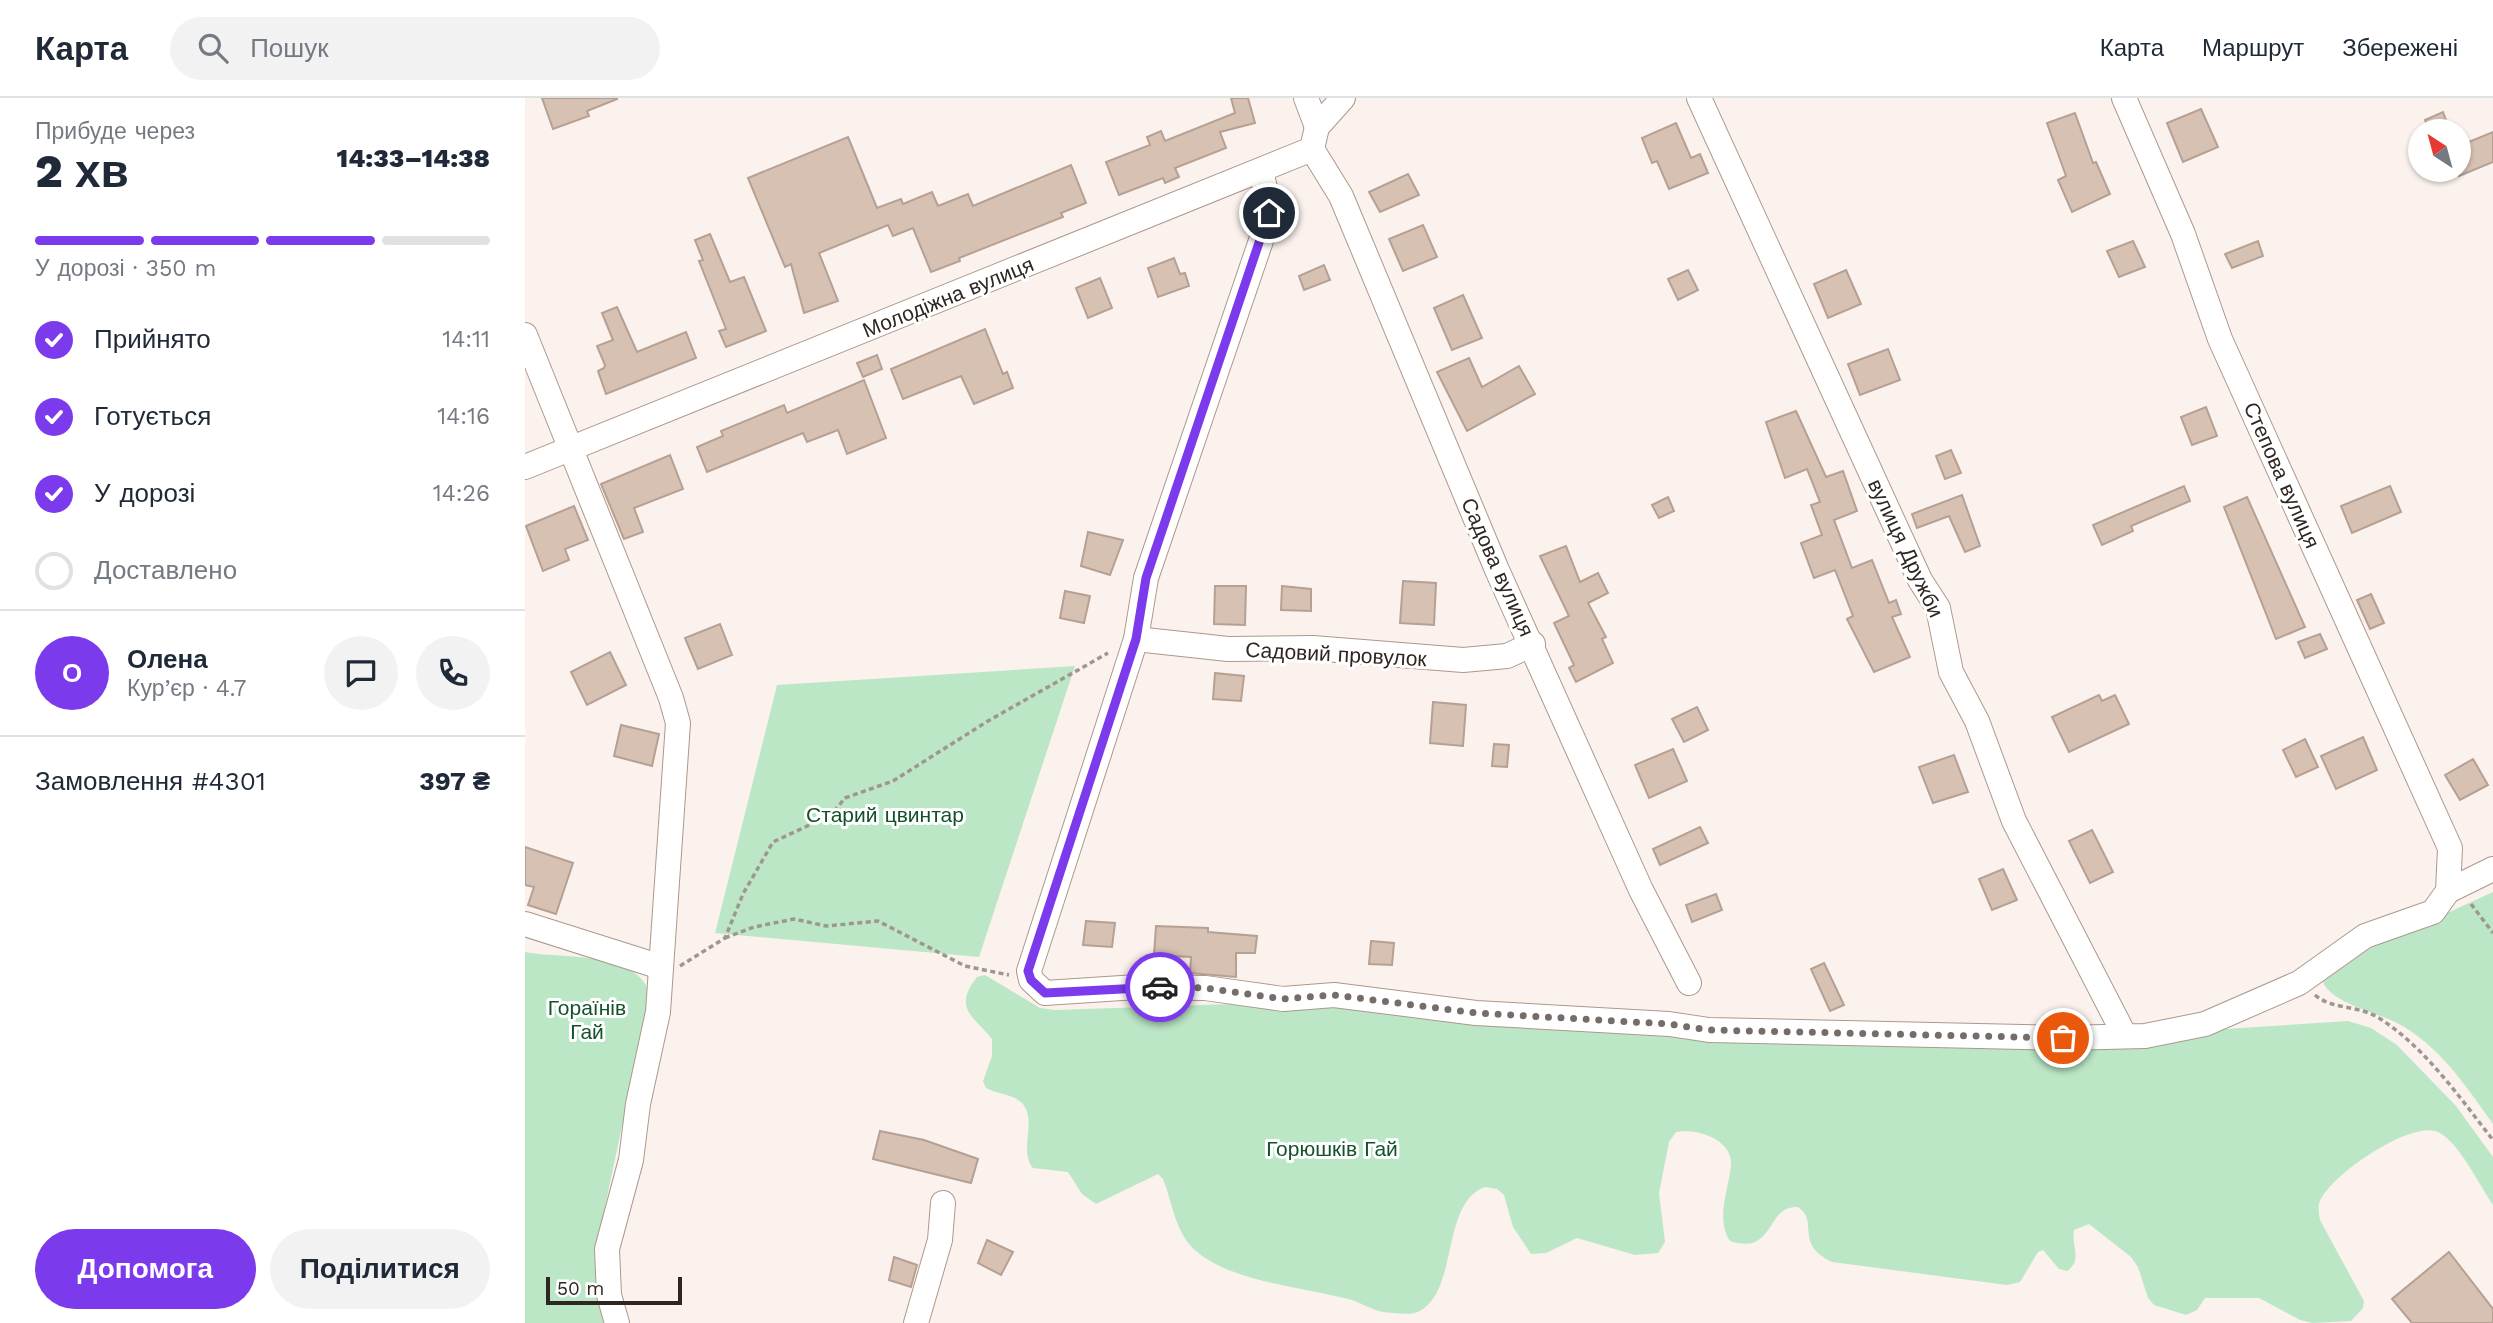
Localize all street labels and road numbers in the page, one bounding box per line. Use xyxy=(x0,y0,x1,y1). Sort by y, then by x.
street label: Молодіжна вулиця xyxy=(859,251,1037,343)
street label: Степова вулиця xyxy=(2239,398,2325,552)
street label: вулиця Дружби xyxy=(1863,475,1949,621)
street label: Садова вулиця xyxy=(1456,494,1540,640)
street label: Садовий провулок xyxy=(1245,637,1428,671)

